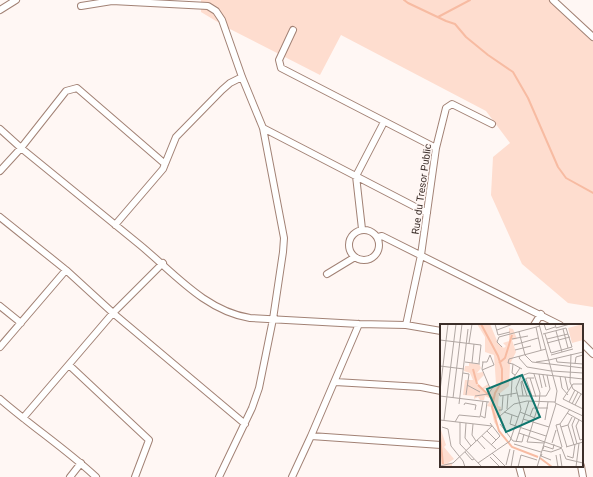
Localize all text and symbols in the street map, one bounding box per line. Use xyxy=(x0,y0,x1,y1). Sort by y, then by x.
street label: Rue du Tresor Public xyxy=(410,143,433,235)
inset map xyxy=(440,324,583,467)

